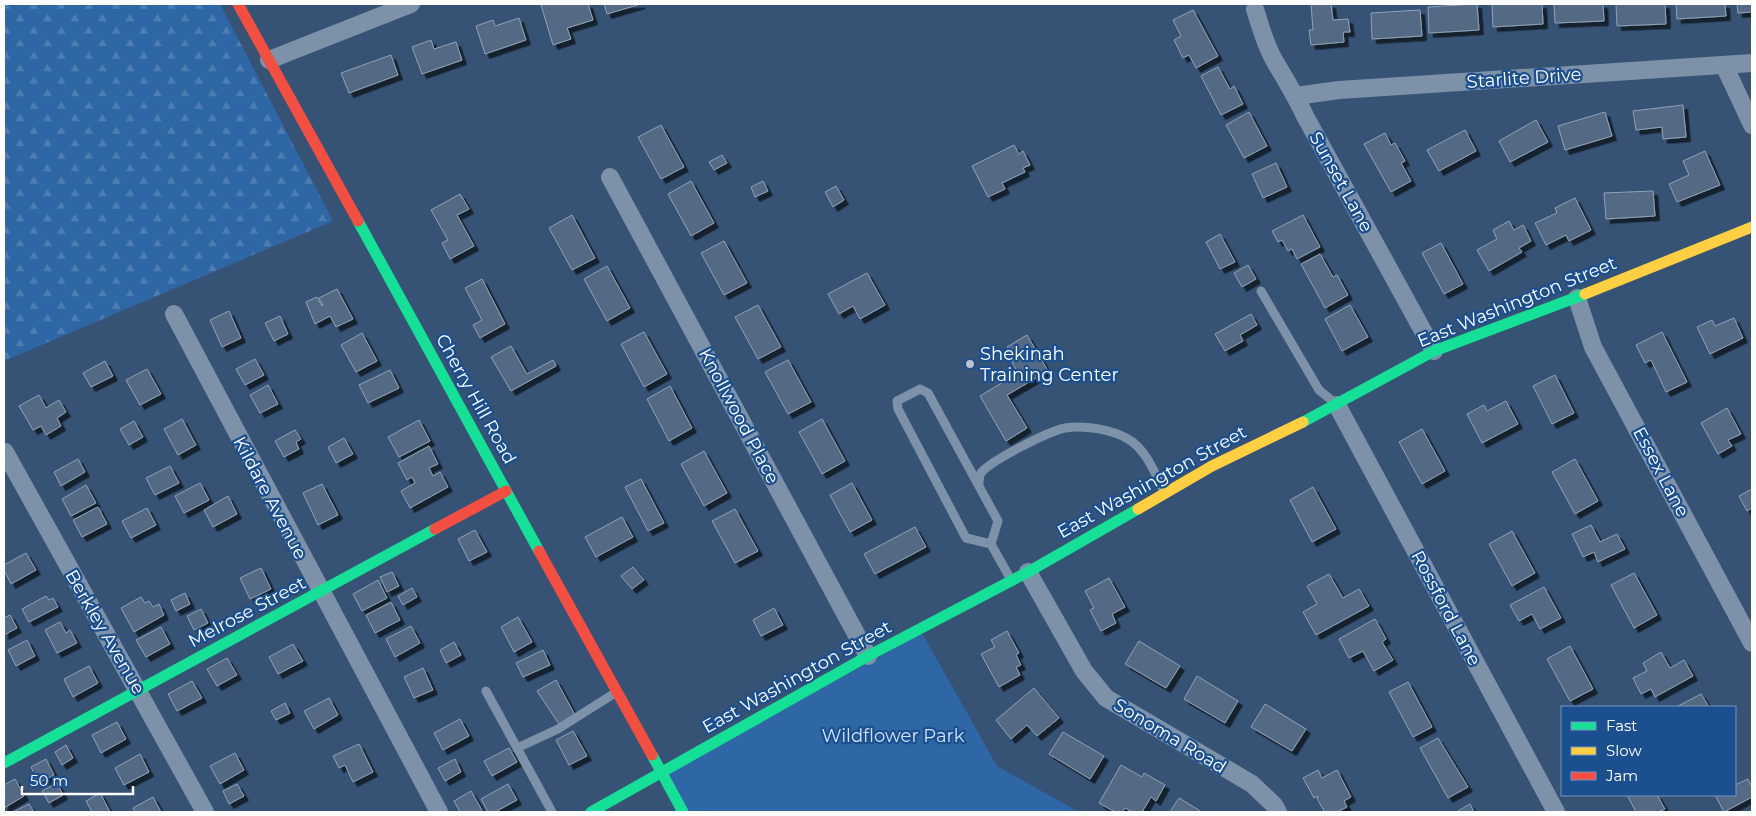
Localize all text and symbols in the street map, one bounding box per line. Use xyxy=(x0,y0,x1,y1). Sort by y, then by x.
street label: Starlite Drive xyxy=(1466,63,1582,93)
street label: Sunset Lane xyxy=(1304,128,1378,236)
street label: East Washington Street xyxy=(1414,252,1620,352)
street label: Cherry Hill Road xyxy=(431,330,521,468)
place label: Shekinah Training Center xyxy=(980,343,1119,386)
street label: Knollwood Place xyxy=(694,345,784,488)
marker: Shekinah Training Center xyxy=(964,358,976,370)
street label: East Washington Street xyxy=(1054,421,1250,543)
street label: Essex Lane xyxy=(1628,423,1694,521)
street label: Kildare Avenue xyxy=(228,433,312,563)
street label: Rossford Lane xyxy=(1406,547,1486,669)
street label: Berkley Avenue xyxy=(60,566,150,698)
street label: Melrose Street xyxy=(184,572,310,652)
street label: East Washington Street xyxy=(699,616,895,738)
street label: Sonoma Road xyxy=(1110,694,1230,778)
legend xyxy=(1561,706,1736,796)
text: Fast xyxy=(1606,716,1637,735)
park label: Wildflower Park xyxy=(822,725,965,747)
text: Slow xyxy=(1606,741,1642,760)
scale bar xyxy=(22,764,134,796)
text: Jam xyxy=(1605,766,1638,785)
text: 50 m xyxy=(30,771,68,790)

